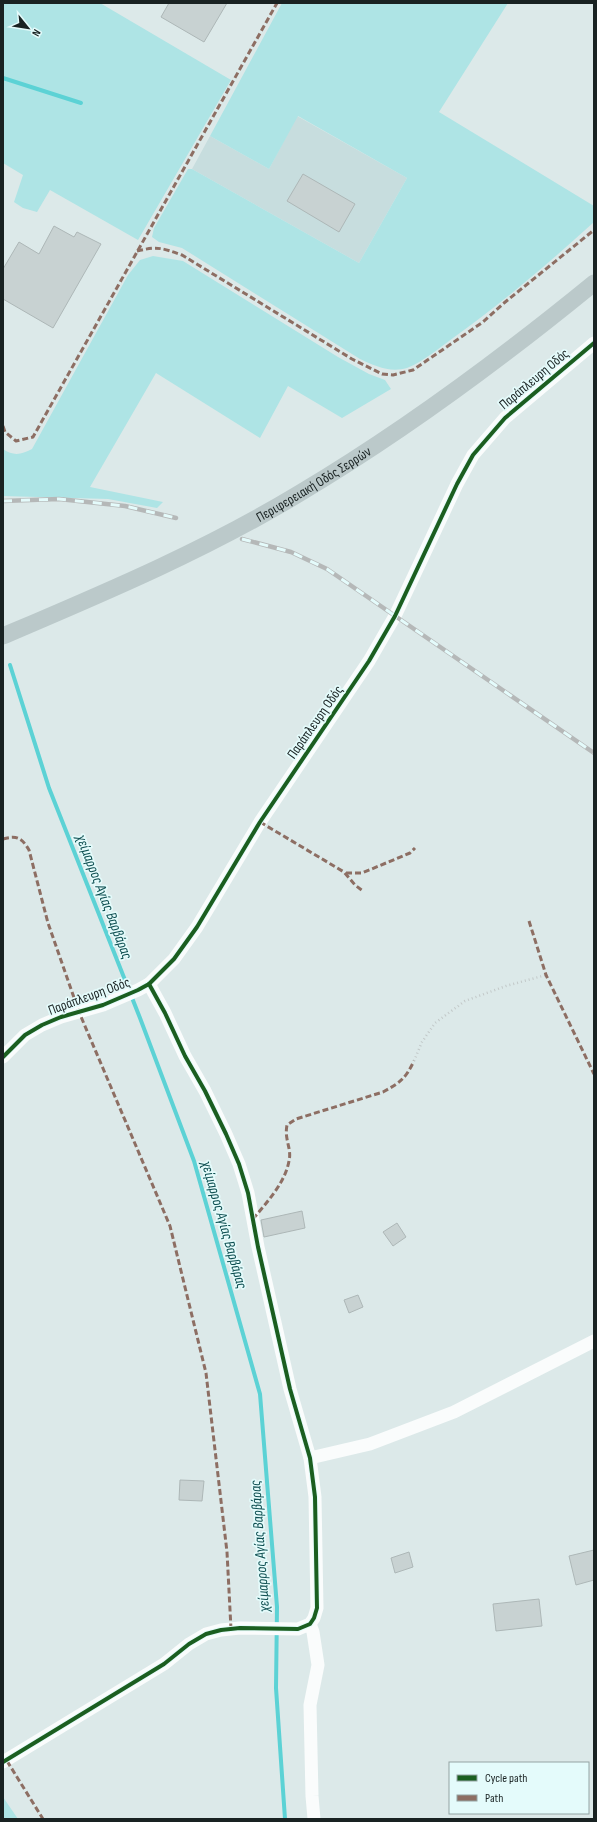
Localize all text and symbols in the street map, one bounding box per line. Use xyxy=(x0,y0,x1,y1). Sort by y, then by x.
north arrow xyxy=(8,8,48,48)
text: N xyxy=(29,27,43,39)
street label: Παράπλευρη Οδός xyxy=(496,345,572,413)
street label: Περιφερειακή Οδός Σερρών xyxy=(253,442,374,525)
street label: Παράπλευρη Οδός xyxy=(283,682,347,762)
water label: χείμαρρος Αγίας Βαρβάρας xyxy=(71,831,137,962)
street label: Παράπλευρη Οδός xyxy=(46,973,132,1019)
water label: χείμαρρος Αγίας Βαρβάρας xyxy=(196,1158,251,1291)
water label: χείμαρρος Αγίας Βαρβάρας xyxy=(246,1479,274,1613)
legend xyxy=(449,1762,589,1814)
text: Cycle path xyxy=(485,1771,527,1786)
text: Path xyxy=(485,1791,503,1806)

